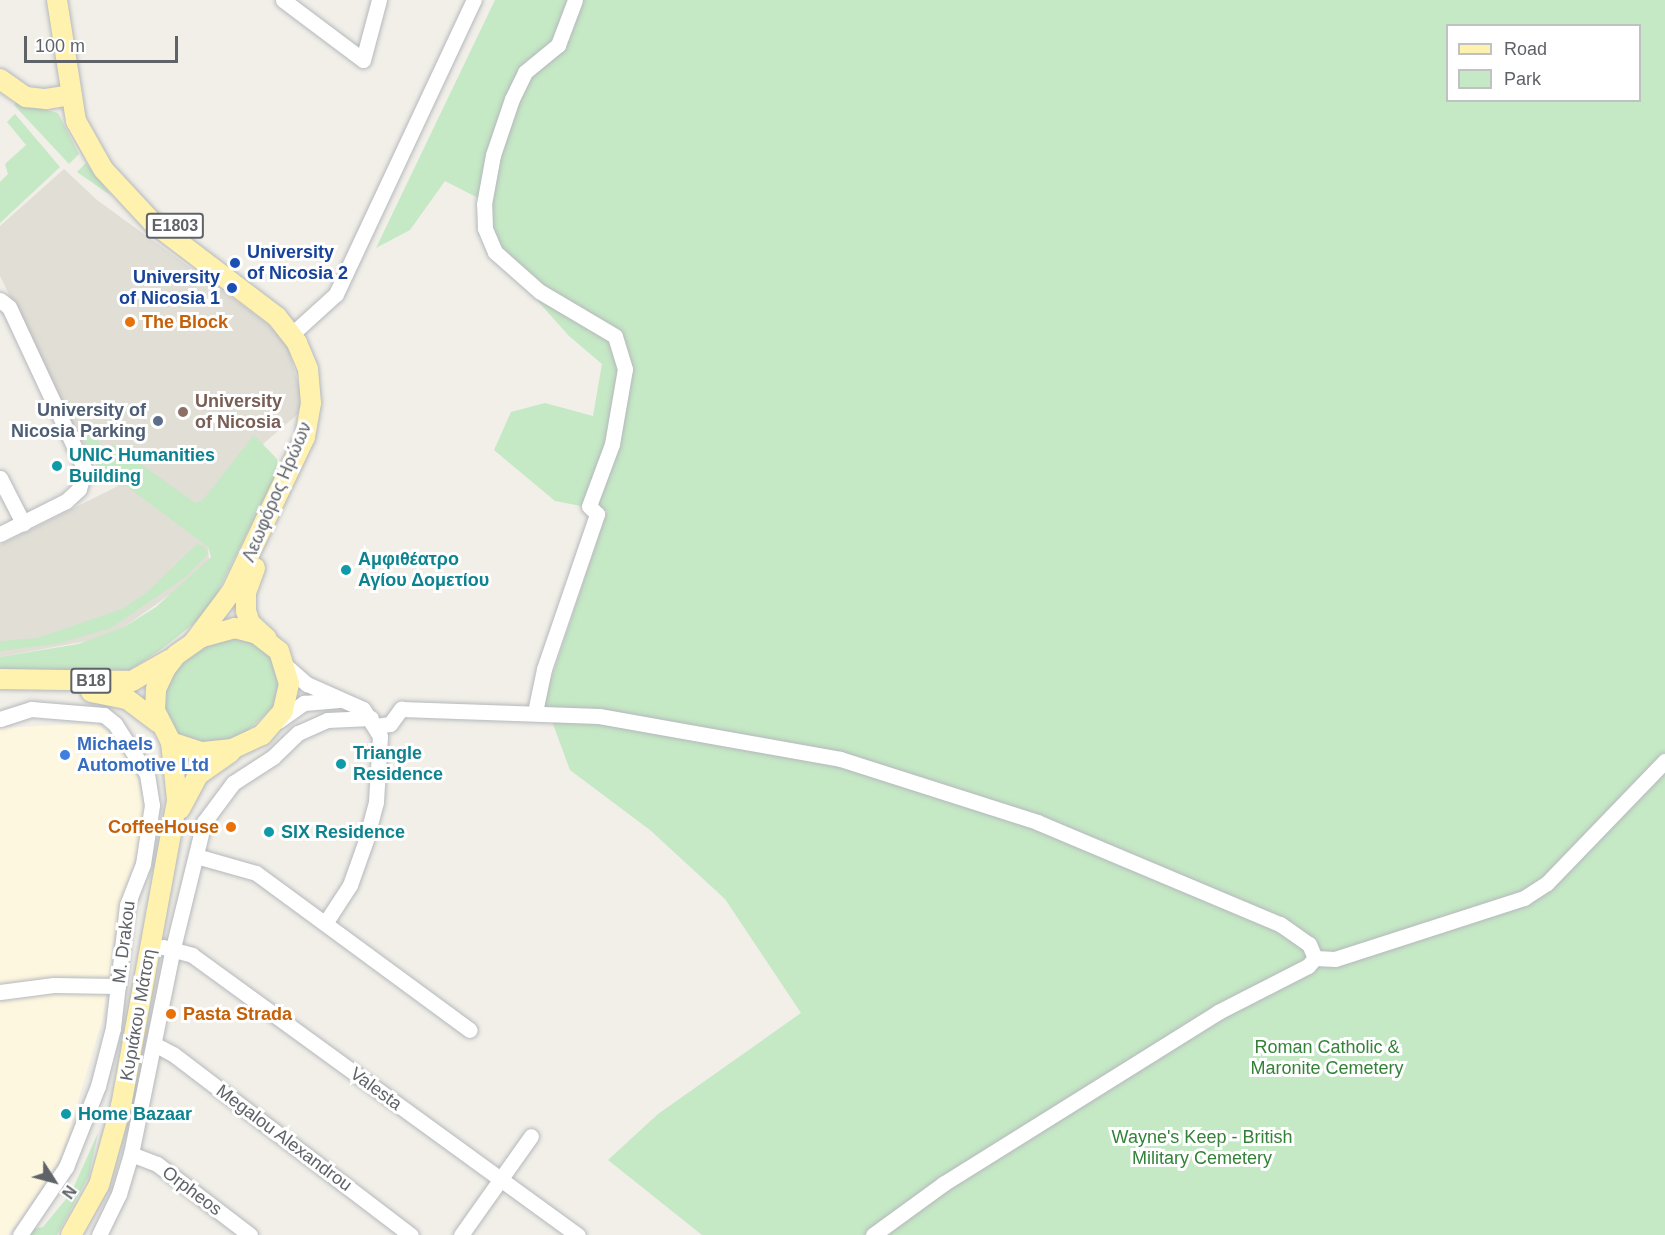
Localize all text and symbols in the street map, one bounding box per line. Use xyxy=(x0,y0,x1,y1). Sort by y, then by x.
scale bar xyxy=(27,24,182,62)
legend xyxy=(1446,24,1641,102)
text: 100 m xyxy=(35,36,85,56)
text: Road xyxy=(1504,39,1547,59)
text: Park xyxy=(1504,69,1541,89)
road number: E1803 xyxy=(145,213,205,239)
place label: University of Nicosia 2 xyxy=(247,242,348,284)
marker: University of Nicosia 2 xyxy=(228,256,242,270)
place label: University of Nicosia 1 xyxy=(119,267,220,310)
marker: University of Nicosia 1 xyxy=(225,281,239,295)
place label: The Block xyxy=(142,311,228,333)
marker: The Block xyxy=(123,315,137,329)
place label: University of Nicosia xyxy=(195,391,282,434)
place label: University of Nicosia Parking xyxy=(11,400,146,442)
marker: University of Nicosia xyxy=(176,405,190,419)
marker: University of Nicosia Parking xyxy=(151,414,165,428)
street label: Λεωφόρος Ηρώων xyxy=(238,419,316,565)
place label: UNIC Humanities Building xyxy=(69,445,215,488)
marker: UNIC Humanities Building xyxy=(50,459,64,473)
place label: Αμφιθέατρο Αγίου Δομετίου xyxy=(358,549,490,592)
marker: Αμφιθέατρο Αγίου Δομετίου xyxy=(339,563,353,577)
road number: B18 xyxy=(70,668,112,694)
place label: Michaels Automotive Ltd xyxy=(77,734,209,777)
place label: Triangle Residence xyxy=(353,743,443,786)
marker: Michaels Automotive Ltd xyxy=(58,748,72,762)
marker: Triangle Residence xyxy=(334,757,348,771)
place label: CoffeeHouse xyxy=(108,816,219,838)
marker: CoffeeHouse xyxy=(224,820,238,834)
place label: SIX Residence xyxy=(281,821,405,843)
marker: SIX Residence xyxy=(262,825,276,839)
street label: M. Drakou xyxy=(108,899,140,985)
street label: Κυριάκου Μάτση xyxy=(116,947,160,1083)
place label: Pasta Strada xyxy=(183,1003,292,1025)
marker: Pasta Strada xyxy=(164,1007,178,1021)
park label: Roman Catholic & Maronite Cemetery xyxy=(1250,1037,1404,1080)
street label: Valesta xyxy=(346,1063,406,1115)
street label: Megalou Alexandrou xyxy=(212,1080,356,1196)
place label: Home Bazaar xyxy=(78,1103,192,1125)
marker: Home Bazaar xyxy=(59,1107,73,1121)
park label: Wayne's Keep - British Military Cemetery xyxy=(1112,1127,1292,1170)
north arrow xyxy=(24,1151,84,1211)
street label: Orpheos xyxy=(158,1162,226,1220)
text: N xyxy=(59,1182,79,1202)

